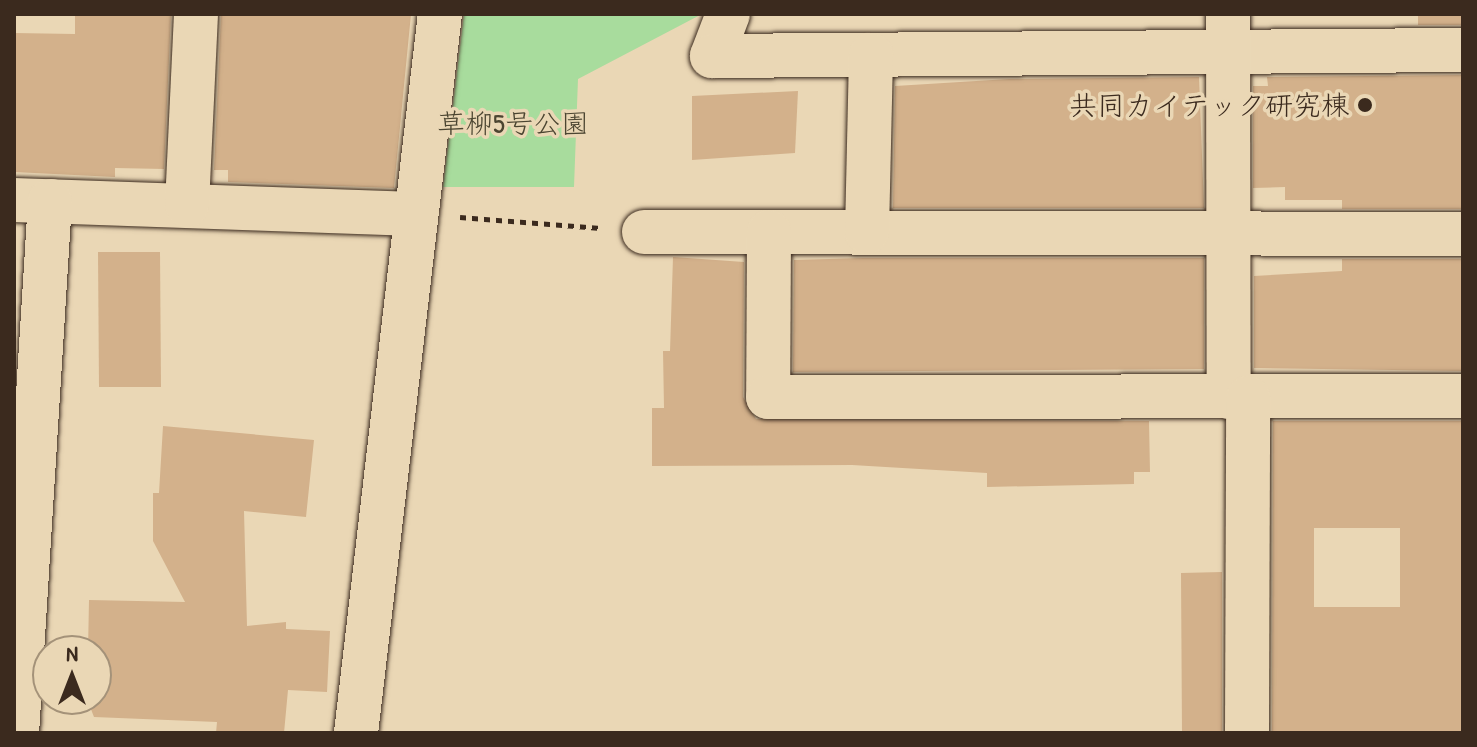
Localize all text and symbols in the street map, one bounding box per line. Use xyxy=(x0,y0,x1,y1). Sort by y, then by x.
place label: 共同カイテック研究棟 xyxy=(1069,88,1349,122)
marker: 共同カイテック研究棟 xyxy=(1356,96,1374,114)
park label: 草柳5号公園 xyxy=(437,106,589,140)
north arrow xyxy=(32,635,112,715)
text: N xyxy=(66,638,78,668)

